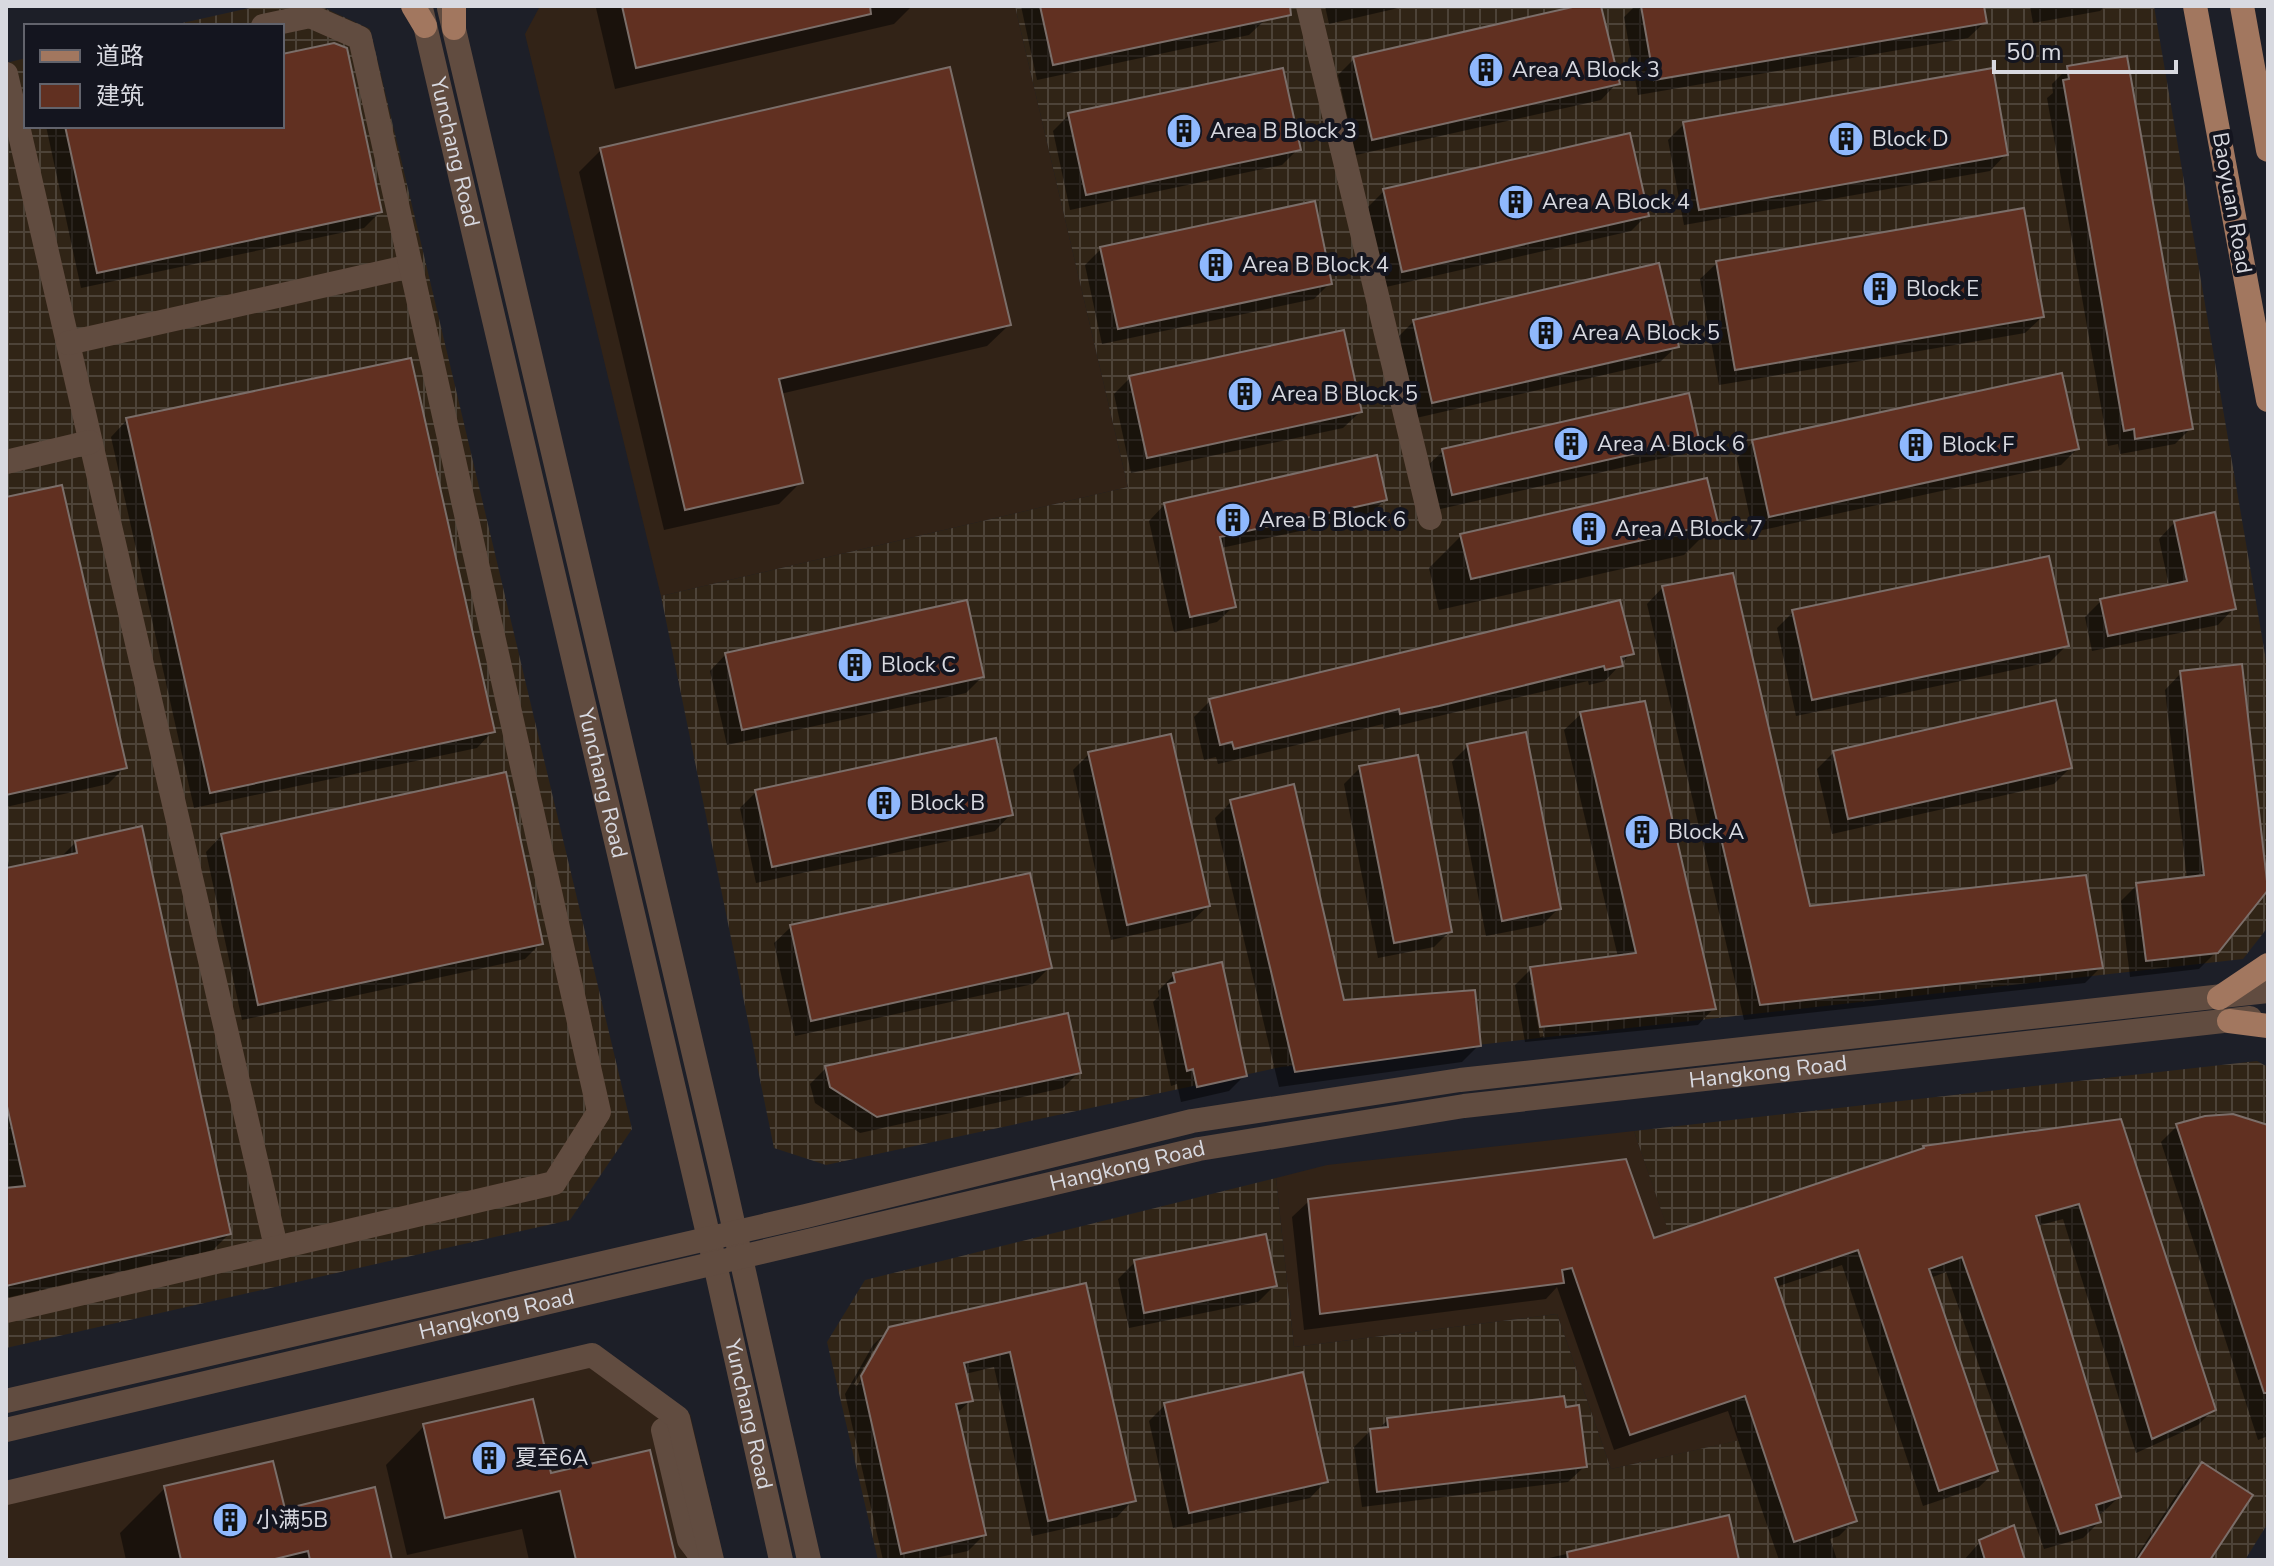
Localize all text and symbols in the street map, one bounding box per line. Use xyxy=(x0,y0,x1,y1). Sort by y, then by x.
legend xyxy=(24,24,284,128)
scale bar xyxy=(1994,24,2176,74)
text: 50 m xyxy=(2006,36,2062,68)
text: 道路 xyxy=(96,40,144,72)
building icon: Area A Block 3 xyxy=(1467,51,1505,89)
place label: Area A Block 3 xyxy=(1512,55,1660,85)
street label: Yunchang Road xyxy=(422,73,487,230)
text: 建筑 xyxy=(96,80,144,112)
building icon: Area B Block 3 xyxy=(1165,112,1203,150)
place label: Area B Block 3 xyxy=(1210,116,1357,146)
building icon: Block D xyxy=(1827,120,1865,158)
place label: Block D xyxy=(1872,124,1949,154)
street label: Baoyuan Road xyxy=(2205,130,2259,276)
building icon: Area A Block 4 xyxy=(1497,183,1535,221)
place label: Area A Block 4 xyxy=(1542,187,1690,217)
building icon: Area B Block 4 xyxy=(1197,246,1235,284)
place label: Area B Block 4 xyxy=(1242,250,1389,280)
building icon: Block E xyxy=(1861,270,1899,308)
place label: Block E xyxy=(1906,274,1979,304)
building icon: Area A Block 5 xyxy=(1527,314,1565,352)
place label: Area A Block 5 xyxy=(1572,318,1720,348)
building icon: Area B Block 5 xyxy=(1226,375,1264,413)
place label: Area B Block 5 xyxy=(1271,379,1418,409)
building icon: Area A Block 6 xyxy=(1552,425,1590,463)
building icon: Block F xyxy=(1897,426,1935,464)
place label: Area A Block 6 xyxy=(1597,429,1745,459)
place label: Block F xyxy=(1942,430,2014,460)
building icon: Area B Block 6 xyxy=(1214,501,1252,539)
place label: Area B Block 6 xyxy=(1259,505,1406,535)
building icon: Area A Block 7 xyxy=(1570,510,1608,548)
place label: Area A Block 7 xyxy=(1615,514,1763,544)
building icon: Block C xyxy=(836,646,874,684)
place label: Block C xyxy=(881,650,956,680)
street label: Yunchang Road xyxy=(570,704,634,861)
building icon: Block B xyxy=(865,784,903,822)
place label: Block B xyxy=(910,788,985,818)
building icon: Block A xyxy=(1623,813,1661,851)
place label: Block A xyxy=(1668,817,1744,847)
street label: Hangkong Road xyxy=(1687,1048,1849,1096)
street label: Hangkong Road xyxy=(1046,1133,1208,1199)
street label: Hangkong Road xyxy=(416,1282,577,1347)
street label: Yunchang Road xyxy=(717,1335,780,1492)
building icon: 夏至6A xyxy=(470,1439,508,1477)
place label: 夏至6A xyxy=(515,1443,588,1473)
building icon: 小满5B xyxy=(211,1501,249,1539)
place label: 小满5B xyxy=(256,1505,328,1535)

